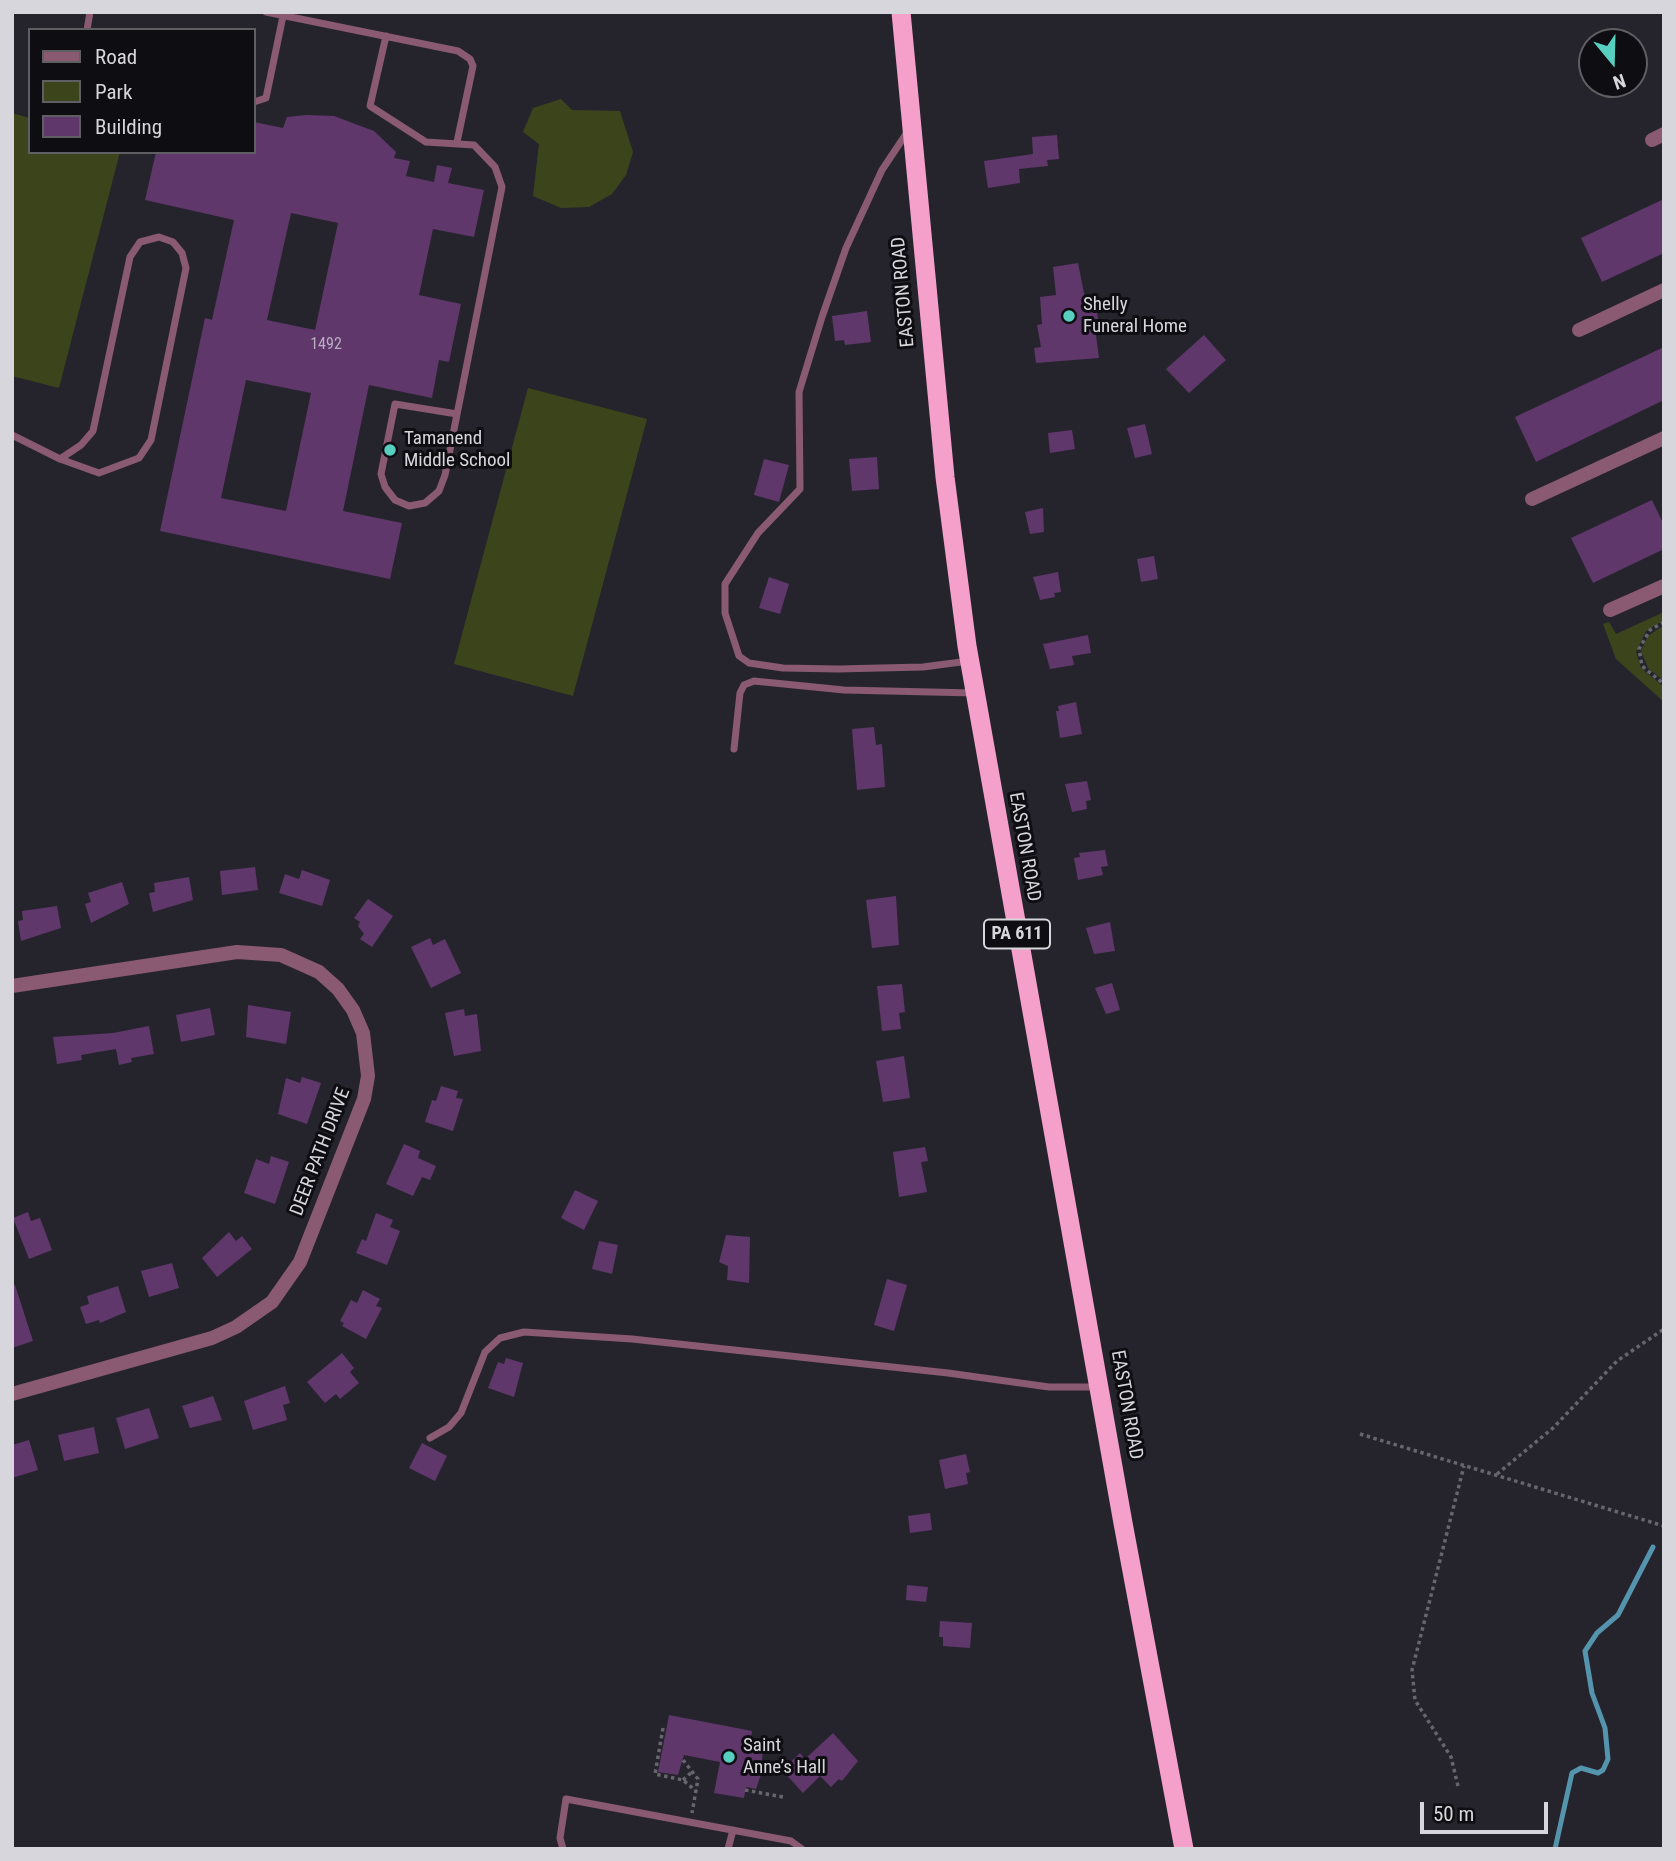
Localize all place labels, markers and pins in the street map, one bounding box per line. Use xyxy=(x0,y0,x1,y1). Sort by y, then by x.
place label: Shelly Funeral Home xyxy=(1083,294,1187,338)
marker: Shelly Funeral Home xyxy=(1061,308,1077,324)
place label: Tamanend Middle School xyxy=(404,428,510,472)
marker: Tamanend Middle School xyxy=(382,442,398,458)
place label: Saint Anne’s Hall xyxy=(743,1735,826,1779)
marker: Saint Anne’s Hall xyxy=(721,1749,737,1765)

